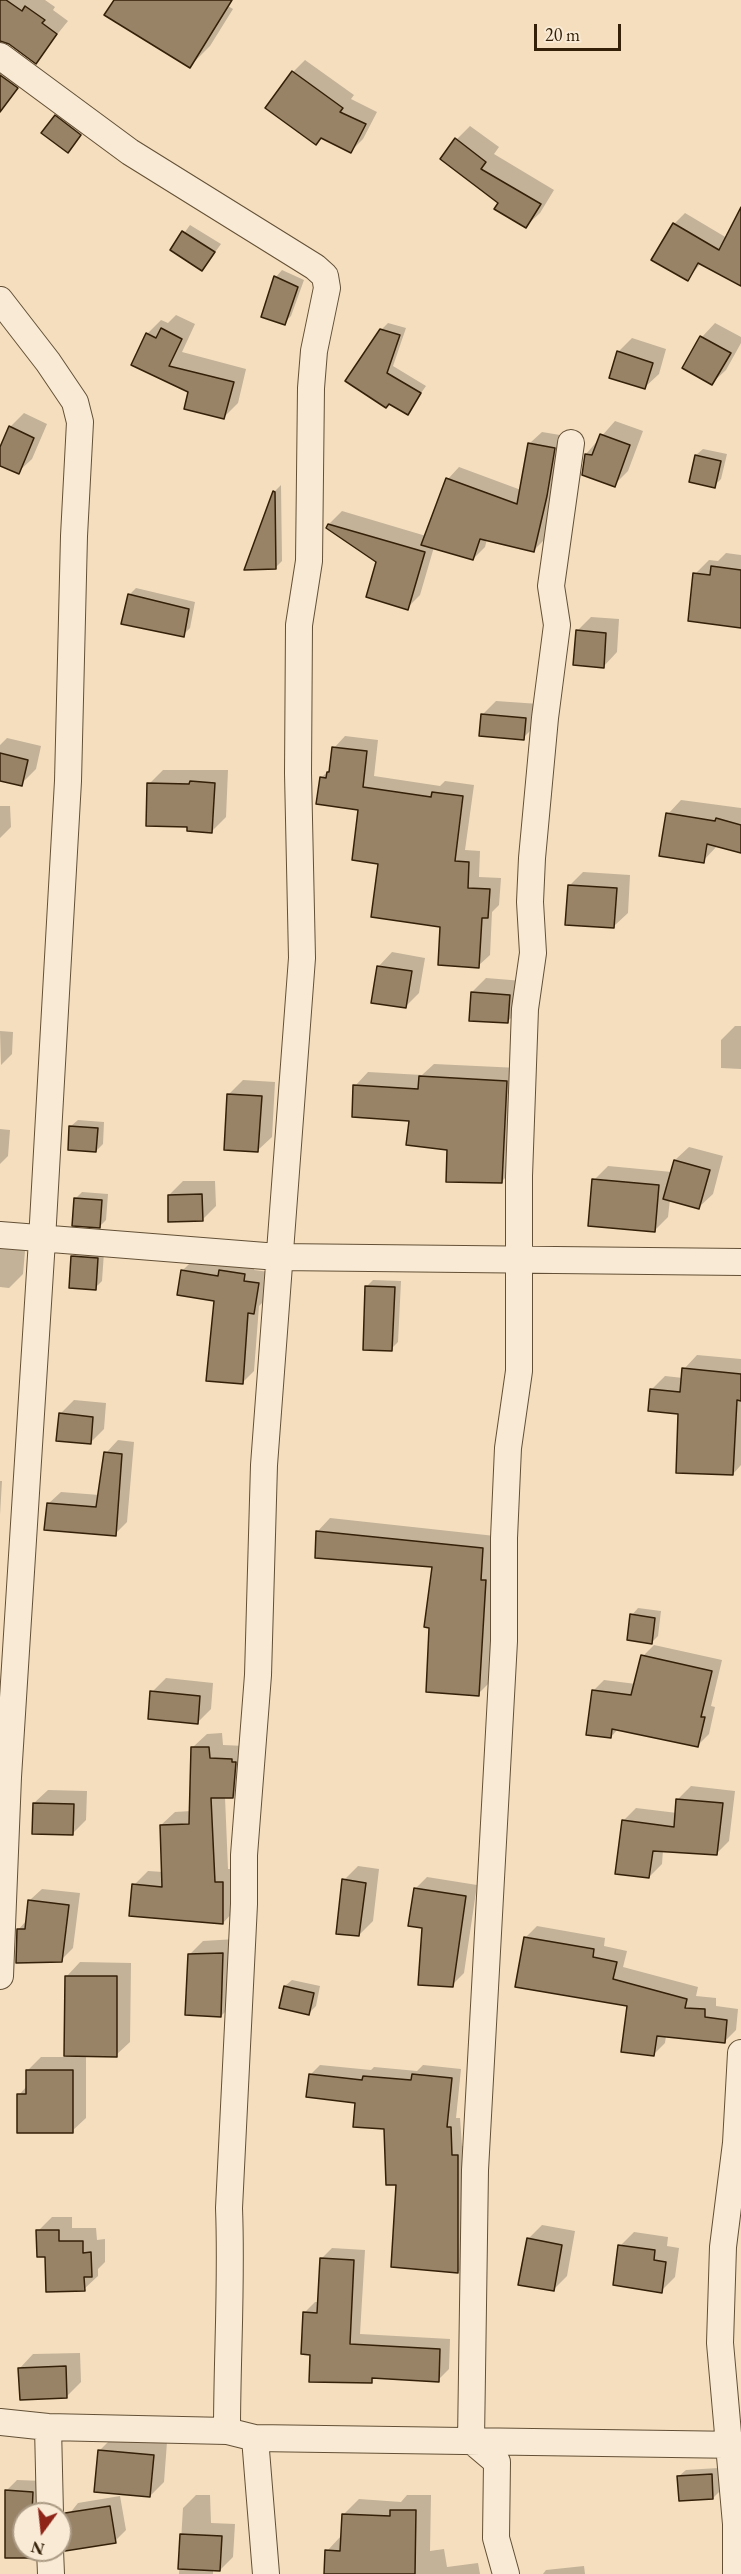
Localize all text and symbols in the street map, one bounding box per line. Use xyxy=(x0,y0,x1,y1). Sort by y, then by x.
scale bar xyxy=(537,12,624,50)
text: 20 m xyxy=(545,23,580,46)
north arrow xyxy=(12,2502,72,2562)
text: N xyxy=(29,2536,47,2560)

